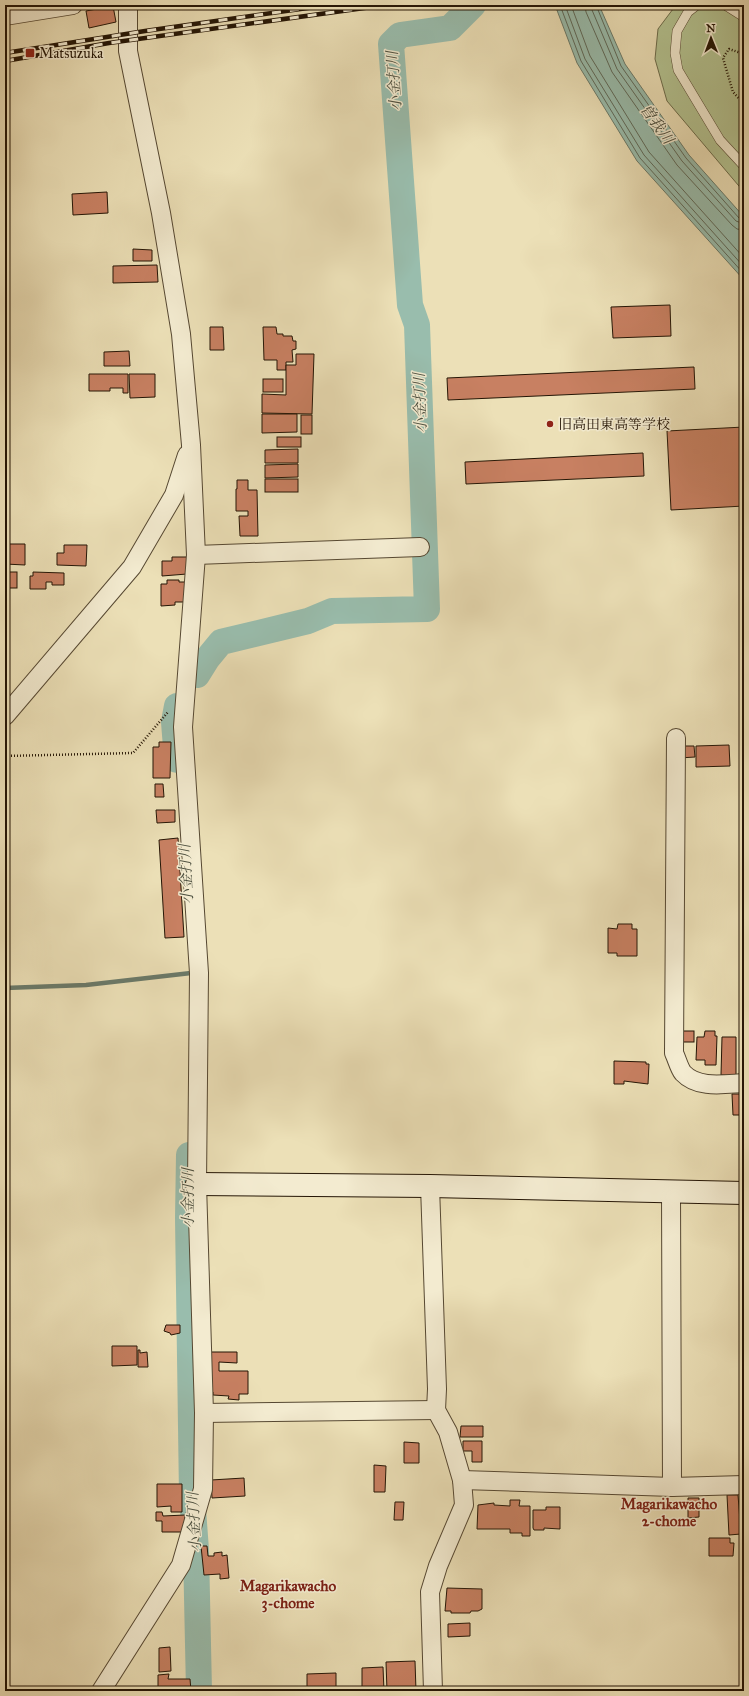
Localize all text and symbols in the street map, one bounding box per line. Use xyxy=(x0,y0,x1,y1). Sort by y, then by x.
north arrow xyxy=(691,18,731,58)
text: N xyxy=(706,22,716,35)
place label: Matsuzuka xyxy=(39,45,103,62)
marker: Matsuzuka xyxy=(24,47,36,59)
water label: 小金打川 xyxy=(383,48,405,112)
water label: 曽我川 xyxy=(636,101,679,149)
water label: 小金打川 xyxy=(410,371,430,433)
place label: 旧高田東高等学校 xyxy=(558,416,670,433)
marker: 旧高田東高等学校 xyxy=(545,419,555,429)
water label: 小金打川 xyxy=(175,842,197,904)
water label: 小金打川 xyxy=(179,1166,197,1228)
water label: 小金打川 xyxy=(183,1490,205,1552)
district label: Magarikawacho 2-chome xyxy=(621,1495,718,1530)
district label: Magarikawacho 3-chome xyxy=(240,1577,337,1613)

